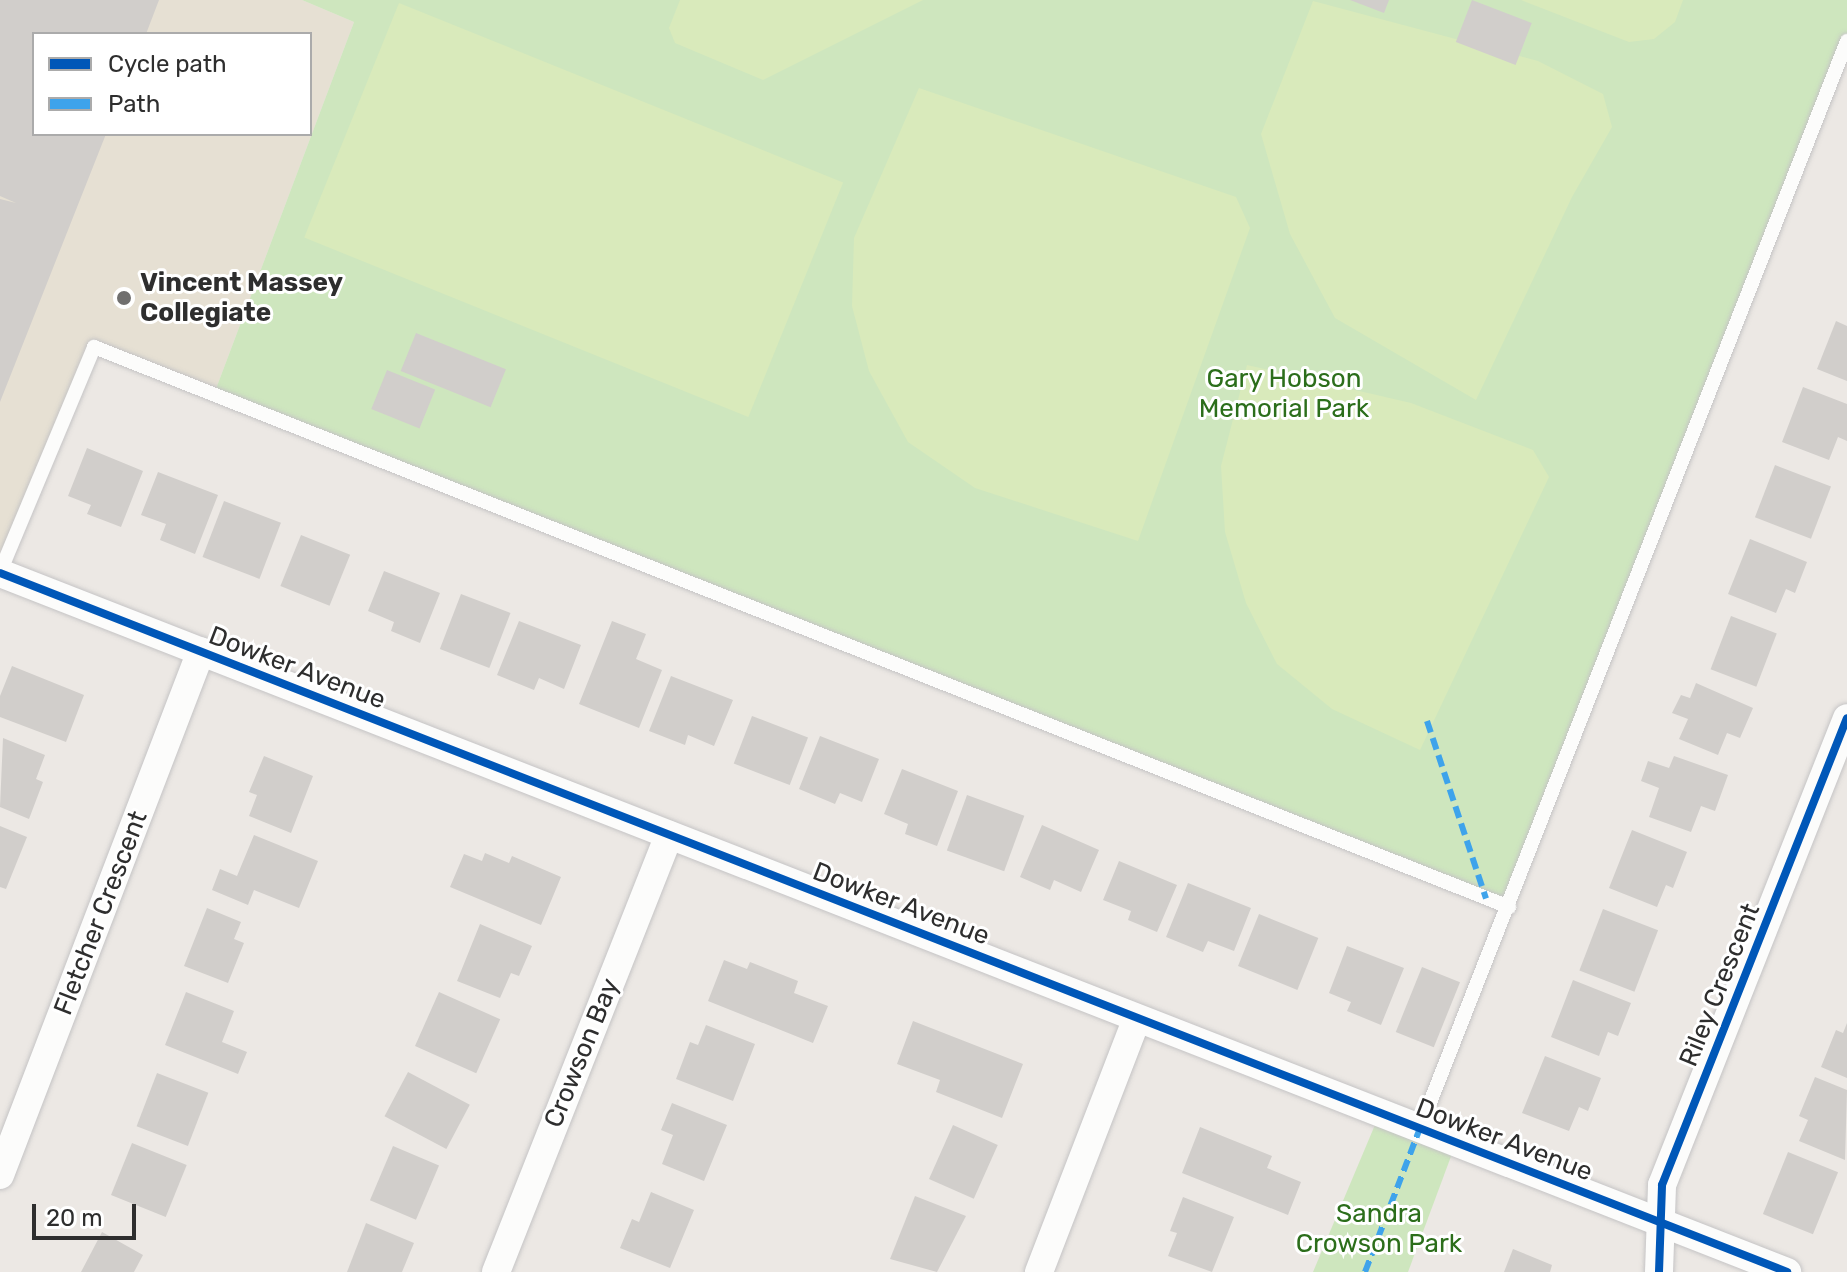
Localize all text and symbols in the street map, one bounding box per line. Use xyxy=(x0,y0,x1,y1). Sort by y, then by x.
legend xyxy=(32,32,312,136)
text: Cycle path xyxy=(108,50,227,78)
text: Path xyxy=(108,90,160,118)
place label: Vincent Massey Collegiate xyxy=(140,267,343,328)
marker: Vincent Massey Collegiate xyxy=(115,289,133,307)
park label: Gary Hobson Memorial Park xyxy=(1199,363,1369,424)
street label: Dowker Avenue xyxy=(204,620,390,716)
street label: Fletcher Crescent xyxy=(48,806,154,1020)
street label: Dowker Avenue xyxy=(808,856,994,952)
street label: Riley Crescent xyxy=(1673,899,1767,1071)
street label: Crowson Bay xyxy=(538,974,626,1132)
street label: Dowker Avenue xyxy=(1411,1092,1597,1188)
scale bar xyxy=(36,1188,140,1238)
park label: Sandra Crowson Park xyxy=(1296,1198,1462,1260)
text: 20 m xyxy=(46,1204,103,1232)

